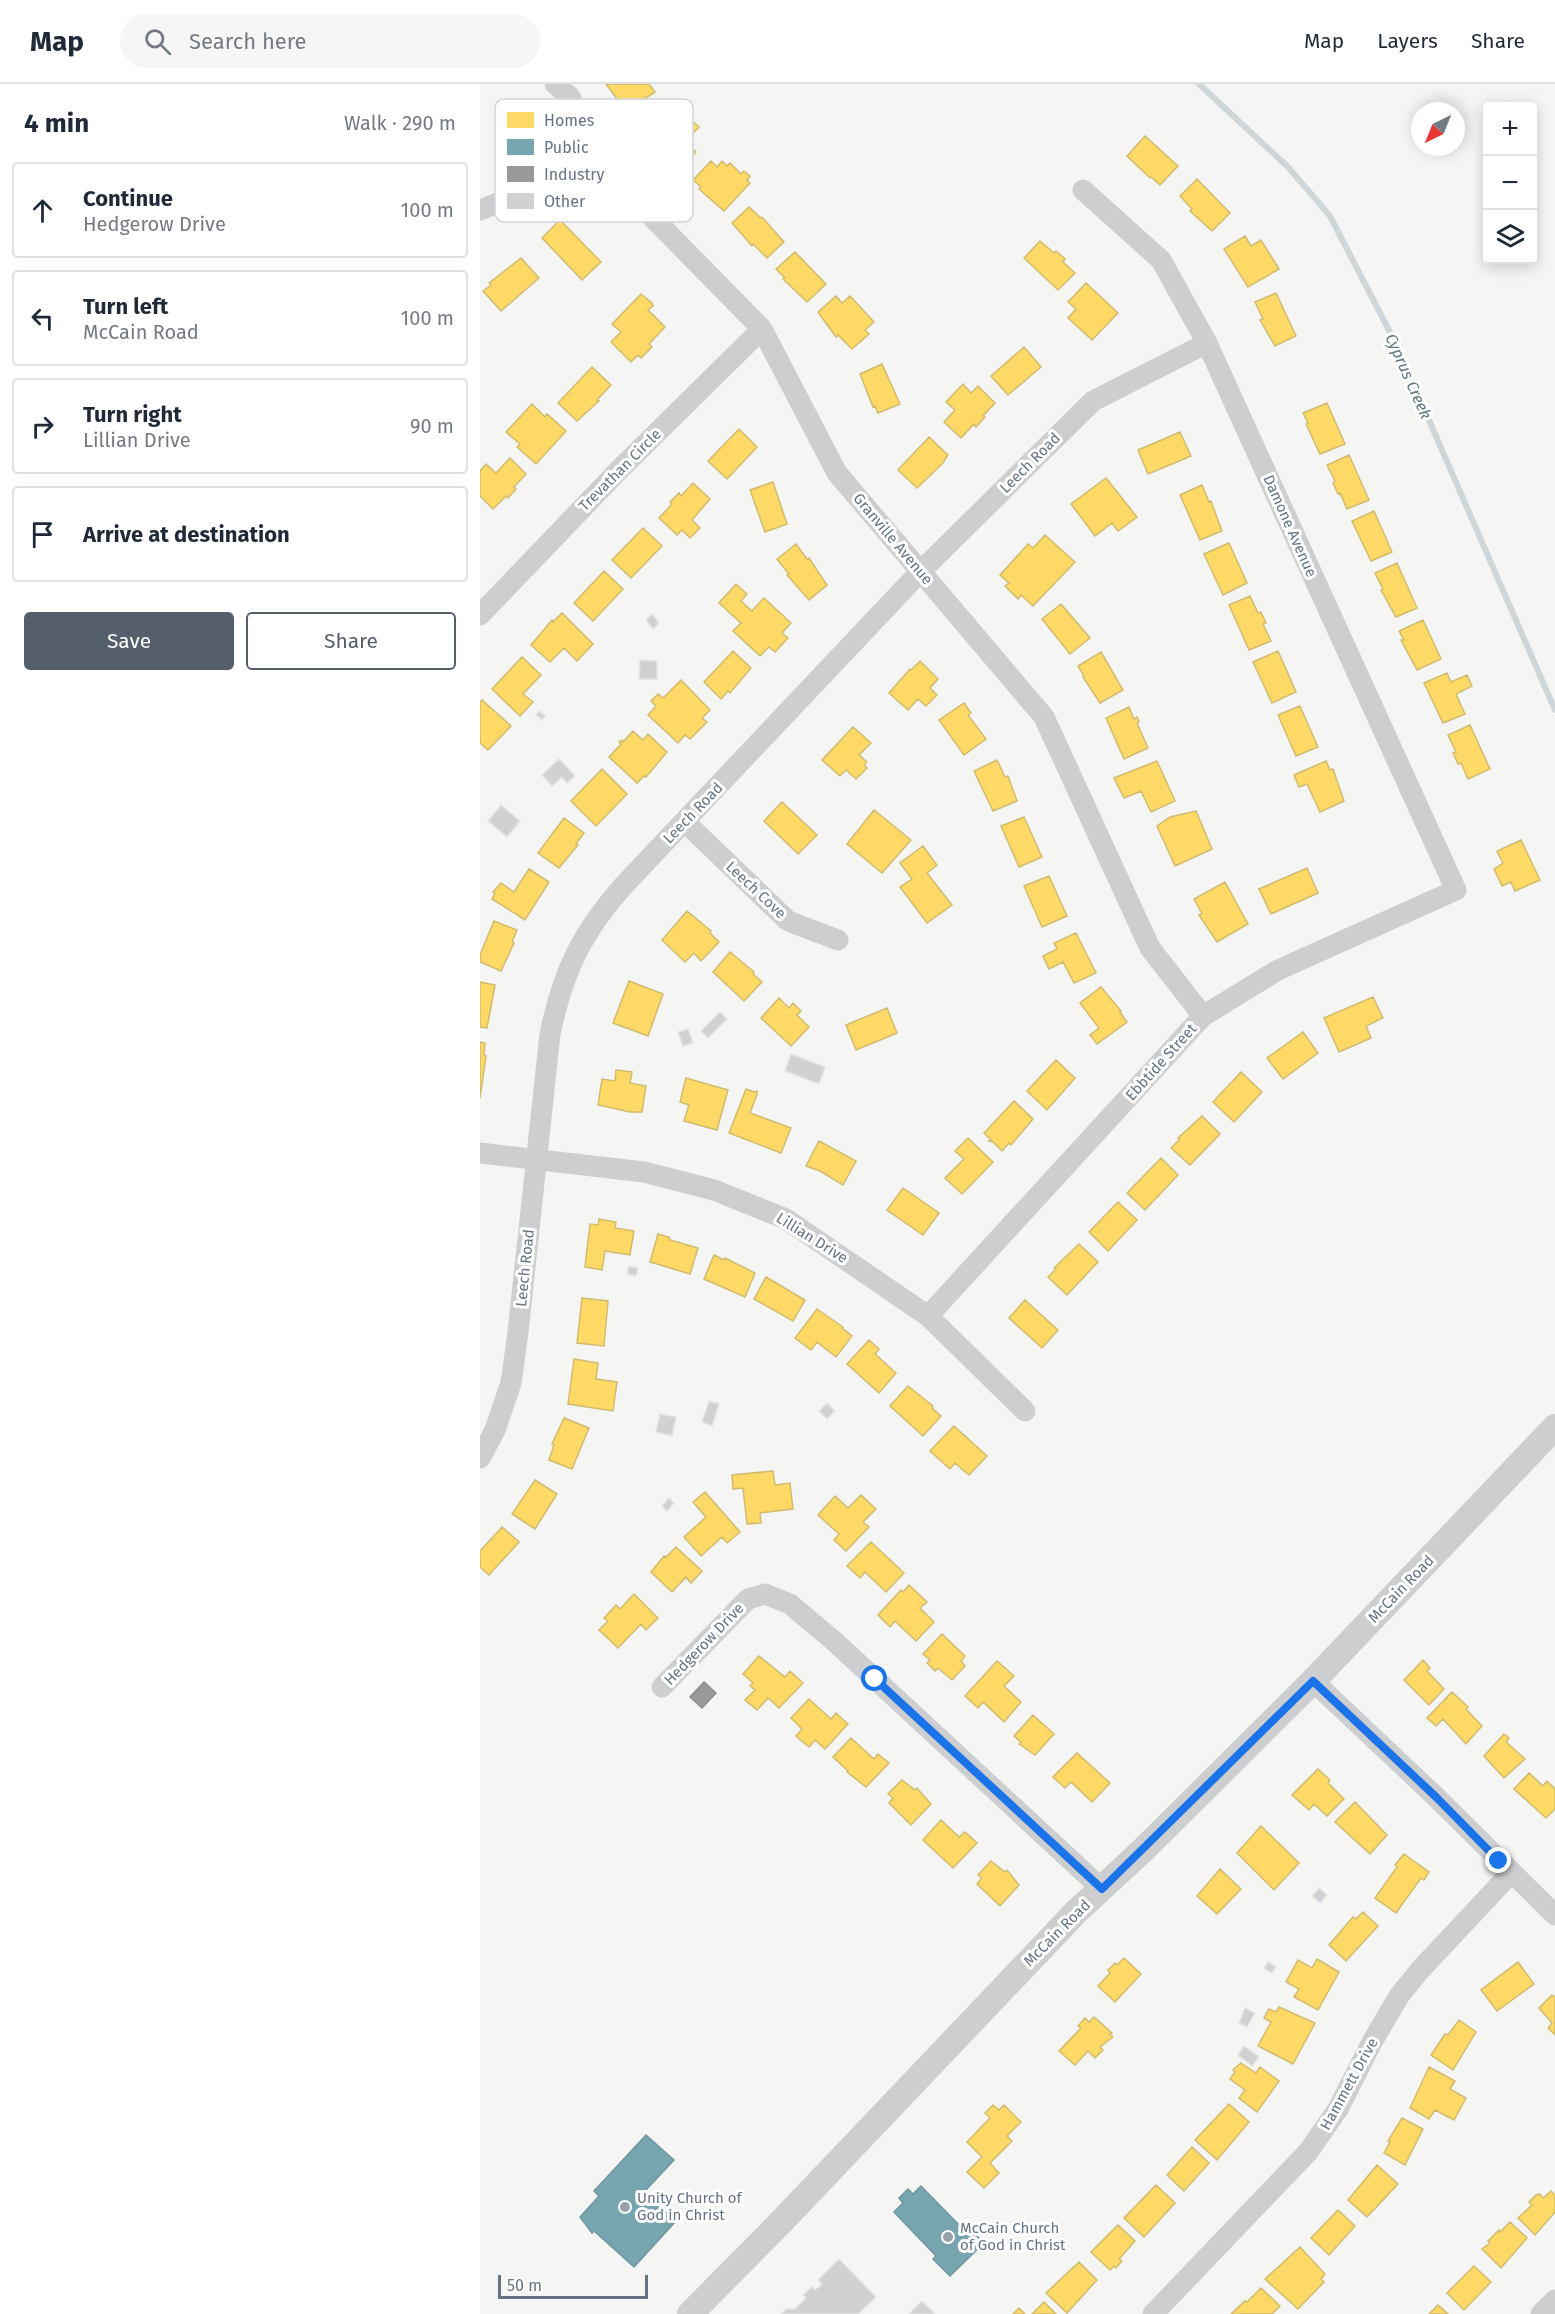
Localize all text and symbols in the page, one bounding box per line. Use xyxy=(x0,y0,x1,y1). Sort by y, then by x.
search box xyxy=(120,14,540,68)
text: Map xyxy=(30,25,84,58)
icon: search xyxy=(141,25,174,58)
text: Search here xyxy=(189,28,307,55)
text: Map xyxy=(1304,28,1344,54)
text: Layers xyxy=(1377,28,1438,54)
text: Share xyxy=(1471,28,1525,54)
legend xyxy=(495,99,693,222)
north arrow xyxy=(1411,102,1465,156)
map controls xyxy=(1483,102,1537,264)
button: + xyxy=(1483,102,1537,156)
text: 4 min xyxy=(24,108,89,139)
text: Walk · 290 m xyxy=(344,111,456,135)
text: Homes xyxy=(544,111,594,130)
text: Public xyxy=(544,138,589,157)
button: − xyxy=(1483,156,1537,210)
text: Industry xyxy=(544,165,604,184)
text: Continue xyxy=(83,185,173,212)
text: Other xyxy=(544,192,586,211)
icon: ahead xyxy=(26,194,59,227)
text: 100 m xyxy=(401,198,454,222)
button: layers xyxy=(1483,210,1537,264)
text: Hedgerow Drive xyxy=(83,212,226,236)
text: Turn left xyxy=(83,293,168,320)
icon: left xyxy=(26,302,59,335)
text: 100 m xyxy=(401,306,454,330)
text: McCain Road xyxy=(83,320,199,344)
water label: Cyprus Creek xyxy=(1381,331,1436,422)
text: Turn right xyxy=(83,401,182,428)
icon: right xyxy=(26,410,59,443)
text: 90 m xyxy=(410,414,454,438)
street label: Trevathan Circle xyxy=(575,425,665,515)
text: Lillian Drive xyxy=(83,428,191,452)
street label: Leech Road xyxy=(996,429,1064,497)
street label: Damone Avenue xyxy=(1259,472,1321,580)
street label: Granville Avenue xyxy=(850,490,936,588)
icon: arrive xyxy=(26,518,59,551)
text: Arrive at destination xyxy=(83,521,290,548)
button: Save xyxy=(24,612,234,670)
button: Share xyxy=(246,612,456,670)
street label: Leech Road xyxy=(659,779,727,847)
street label: Leech Cove xyxy=(722,858,790,922)
street label: Ebbtide Street xyxy=(1122,1019,1201,1104)
street label: Lillian Drive xyxy=(773,1209,851,1267)
street label: Leech Road xyxy=(512,1228,538,1308)
street label: McCain Road xyxy=(1364,1552,1438,1626)
street label: Hedgerow Drive xyxy=(660,1599,748,1689)
route start xyxy=(861,1665,887,1691)
route end xyxy=(1485,1847,1511,1873)
street label: McCain Road xyxy=(1020,1896,1094,1970)
street label: Hammett Drive xyxy=(1316,2035,1382,2133)
place label: Unity Church of God in Christ xyxy=(637,2189,742,2224)
marker: Unity Church of God in Christ xyxy=(618,2200,632,2214)
place label: McCain Church of God in Christ xyxy=(960,2219,1066,2254)
marker: McCain Church of God in Christ xyxy=(941,2230,955,2244)
scale bar xyxy=(498,2272,648,2300)
text: 50 m xyxy=(507,2276,542,2295)

